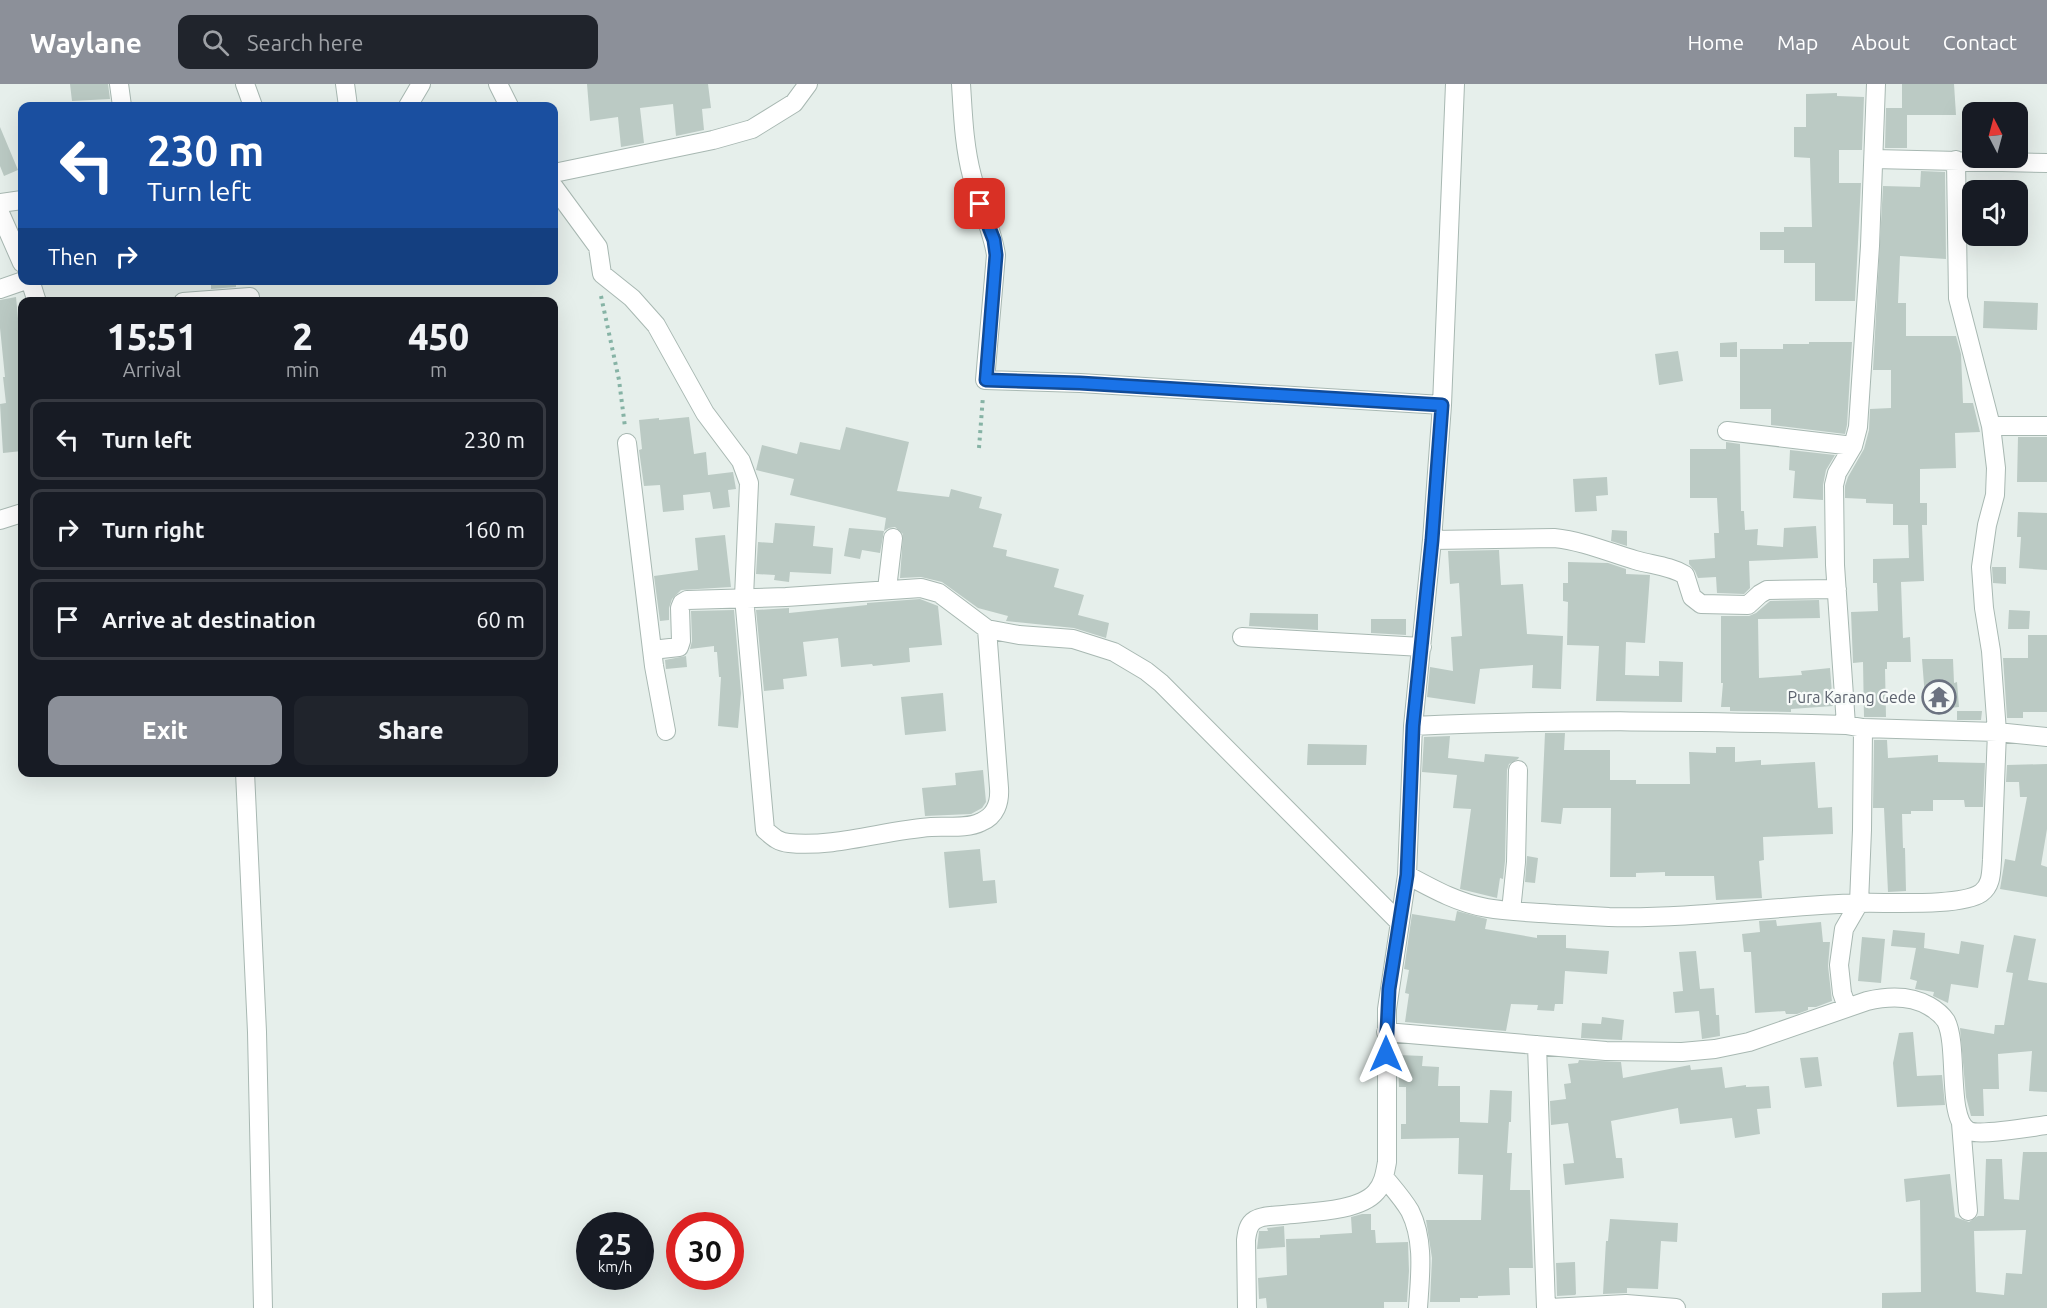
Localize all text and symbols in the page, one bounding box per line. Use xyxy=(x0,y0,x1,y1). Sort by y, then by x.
search box xyxy=(178,15,598,69)
icon: search xyxy=(199,26,232,59)
text: Waylane xyxy=(30,27,142,58)
text: Search here xyxy=(247,30,363,55)
text: Home xyxy=(1687,30,1744,54)
text: Map xyxy=(1777,30,1818,54)
text: About xyxy=(1851,30,1910,54)
text: Contact xyxy=(1943,30,2017,54)
north arrow xyxy=(1962,102,2028,168)
map controls xyxy=(1962,102,2028,246)
icon: left xyxy=(48,126,126,204)
text: 230 m xyxy=(147,127,264,174)
text: Turn left xyxy=(147,176,251,206)
pin xyxy=(954,178,1005,229)
button: sound xyxy=(1962,180,2028,246)
icon: arrive xyxy=(963,187,996,220)
icon: right xyxy=(110,240,143,273)
text: Then xyxy=(48,244,98,269)
text: 15:51 xyxy=(107,316,197,357)
text: 2 xyxy=(292,316,313,357)
text: 450 xyxy=(408,316,469,357)
text: Arrival xyxy=(123,358,181,381)
text: min xyxy=(286,358,319,381)
text: m xyxy=(430,358,447,381)
icon: left xyxy=(51,423,84,456)
text: Turn left xyxy=(102,427,192,452)
text: 230 m xyxy=(464,427,525,452)
icon: right xyxy=(51,513,84,546)
text: Turn right xyxy=(102,517,204,542)
text: 160 m xyxy=(464,517,525,542)
icon: arrive xyxy=(51,603,84,636)
text: Arrive at destination xyxy=(102,607,316,632)
text: 60 m xyxy=(476,607,525,632)
temple icon: Pura Karang Gede xyxy=(1921,679,1957,715)
place label: Pura Karang Gede xyxy=(1788,688,1916,706)
button: Exit xyxy=(48,696,282,765)
button: Share xyxy=(294,696,528,765)
position arrow xyxy=(1354,1022,1418,1086)
speed limit sign: 30 xyxy=(666,1212,744,1290)
text: 25 xyxy=(598,1227,632,1261)
text: km/h xyxy=(598,1258,632,1275)

